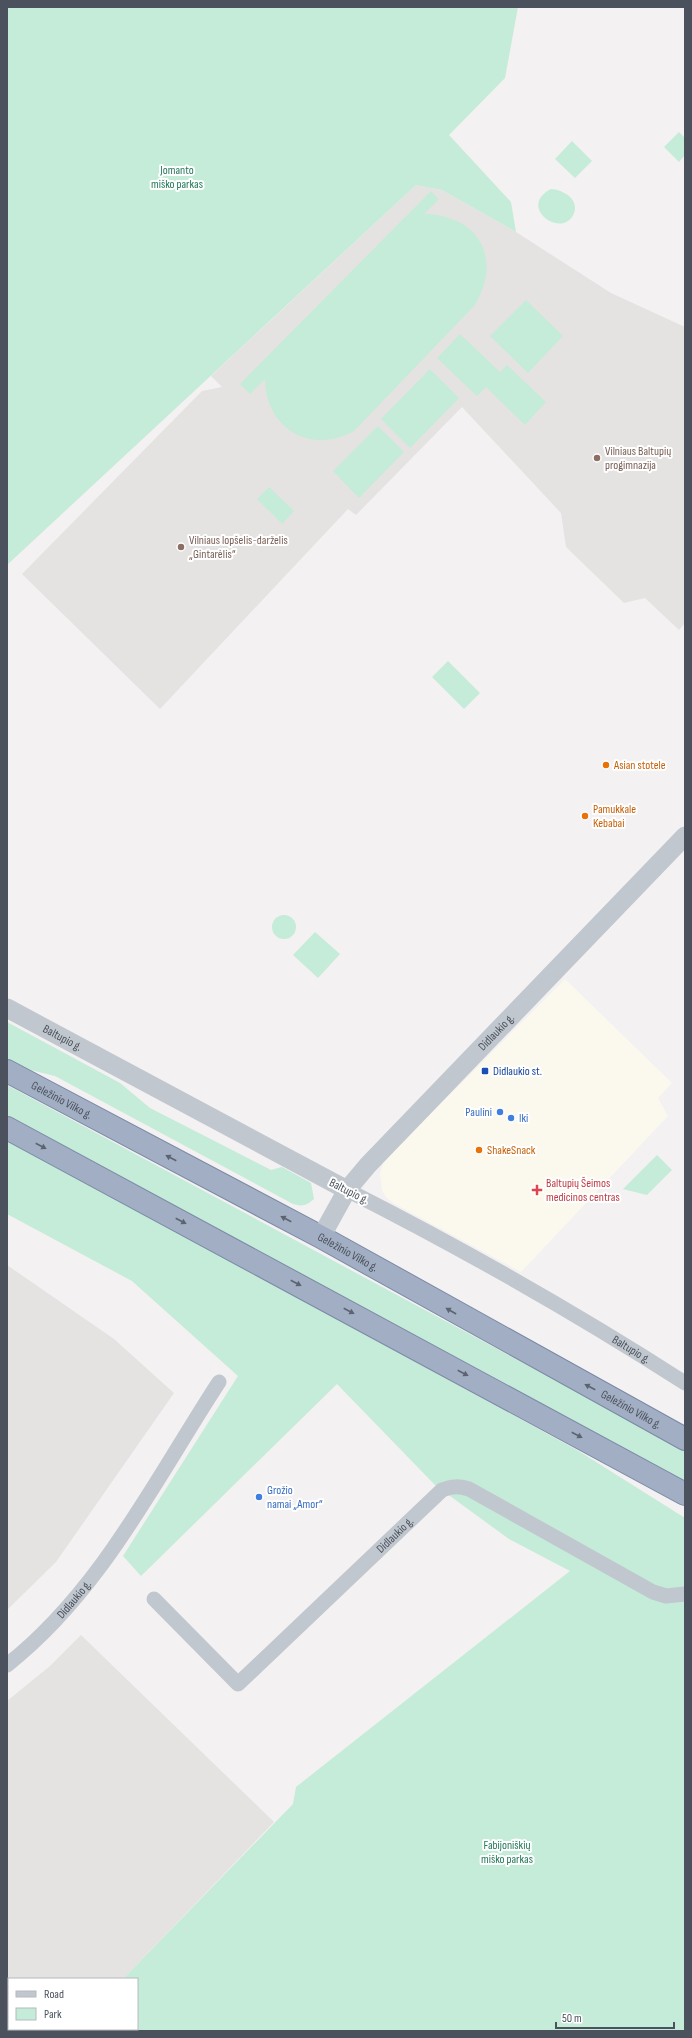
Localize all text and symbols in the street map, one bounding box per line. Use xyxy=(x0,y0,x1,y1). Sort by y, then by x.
park label: Jomanto miško parkas xyxy=(151,163,203,192)
place label: Vilniaus Baltupių progimnazija xyxy=(605,444,671,473)
marker: Vilniaus Baltupių progimnazija xyxy=(592,453,602,463)
place label: Vilniaus lopšelis-darželis „Gintarėlis“ xyxy=(189,533,288,562)
marker: Vilniaus lopšelis-darželis „Gintarėlis“ xyxy=(176,542,186,552)
place label: Asian stotele xyxy=(613,758,666,773)
marker: Asian stotele xyxy=(601,760,611,770)
place label: Pamukkale Kebabai xyxy=(593,802,636,831)
marker: Pamukkale Kebabai xyxy=(580,811,590,821)
street label: Didlaukio g. xyxy=(475,1011,518,1054)
street label: Baltupio g. xyxy=(40,1022,84,1055)
place label: Didlaukio st. xyxy=(493,1064,542,1079)
marker: Didlaukio st. xyxy=(480,1066,490,1076)
street label: Geležinio Vilko g. xyxy=(28,1078,95,1123)
place label: Paulini xyxy=(465,1105,492,1120)
marker: Paulini xyxy=(495,1107,505,1117)
place label: Iki xyxy=(519,1111,528,1126)
marker: Iki xyxy=(506,1113,516,1123)
one-way arrow xyxy=(36,1143,47,1150)
place label: ShakeSnack xyxy=(487,1143,536,1158)
marker: ShakeSnack xyxy=(474,1145,484,1155)
one-way arrow xyxy=(165,1155,177,1161)
street label: Baltupio g. xyxy=(327,1175,371,1208)
place label: Baltupių Šeimos medicinos centras xyxy=(546,1176,620,1205)
marker: Baltupių Šeimos medicinos centras xyxy=(531,1184,543,1196)
one-way arrow xyxy=(280,1216,292,1222)
one-way arrow xyxy=(175,1218,187,1224)
street label: Geležinio Vilko g. xyxy=(315,1230,381,1275)
one-way arrow xyxy=(290,1279,302,1286)
one-way arrow xyxy=(445,1307,457,1314)
one-way arrow xyxy=(343,1308,354,1314)
street label: Baltupio g. xyxy=(609,1332,653,1367)
one-way arrow xyxy=(457,1369,469,1376)
one-way arrow xyxy=(584,1383,595,1390)
street label: Geležinio Vilko g. xyxy=(598,1387,664,1432)
one-way arrow xyxy=(572,1431,583,1438)
place label: Grožio namai „Amor“ xyxy=(267,1483,323,1512)
marker: Grožio namai „Amor“ xyxy=(254,1492,264,1502)
street label: Didlaukio g. xyxy=(373,1514,417,1556)
street label: Didlaukio g. xyxy=(54,1577,95,1622)
park label: Fabijoniškių miško parkas xyxy=(481,1838,533,1867)
legend xyxy=(8,1978,138,2030)
text: Road xyxy=(44,1987,64,2002)
scale bar xyxy=(556,2004,674,2030)
text: Park xyxy=(44,2007,62,2022)
text: 50 m xyxy=(562,2011,582,2026)

